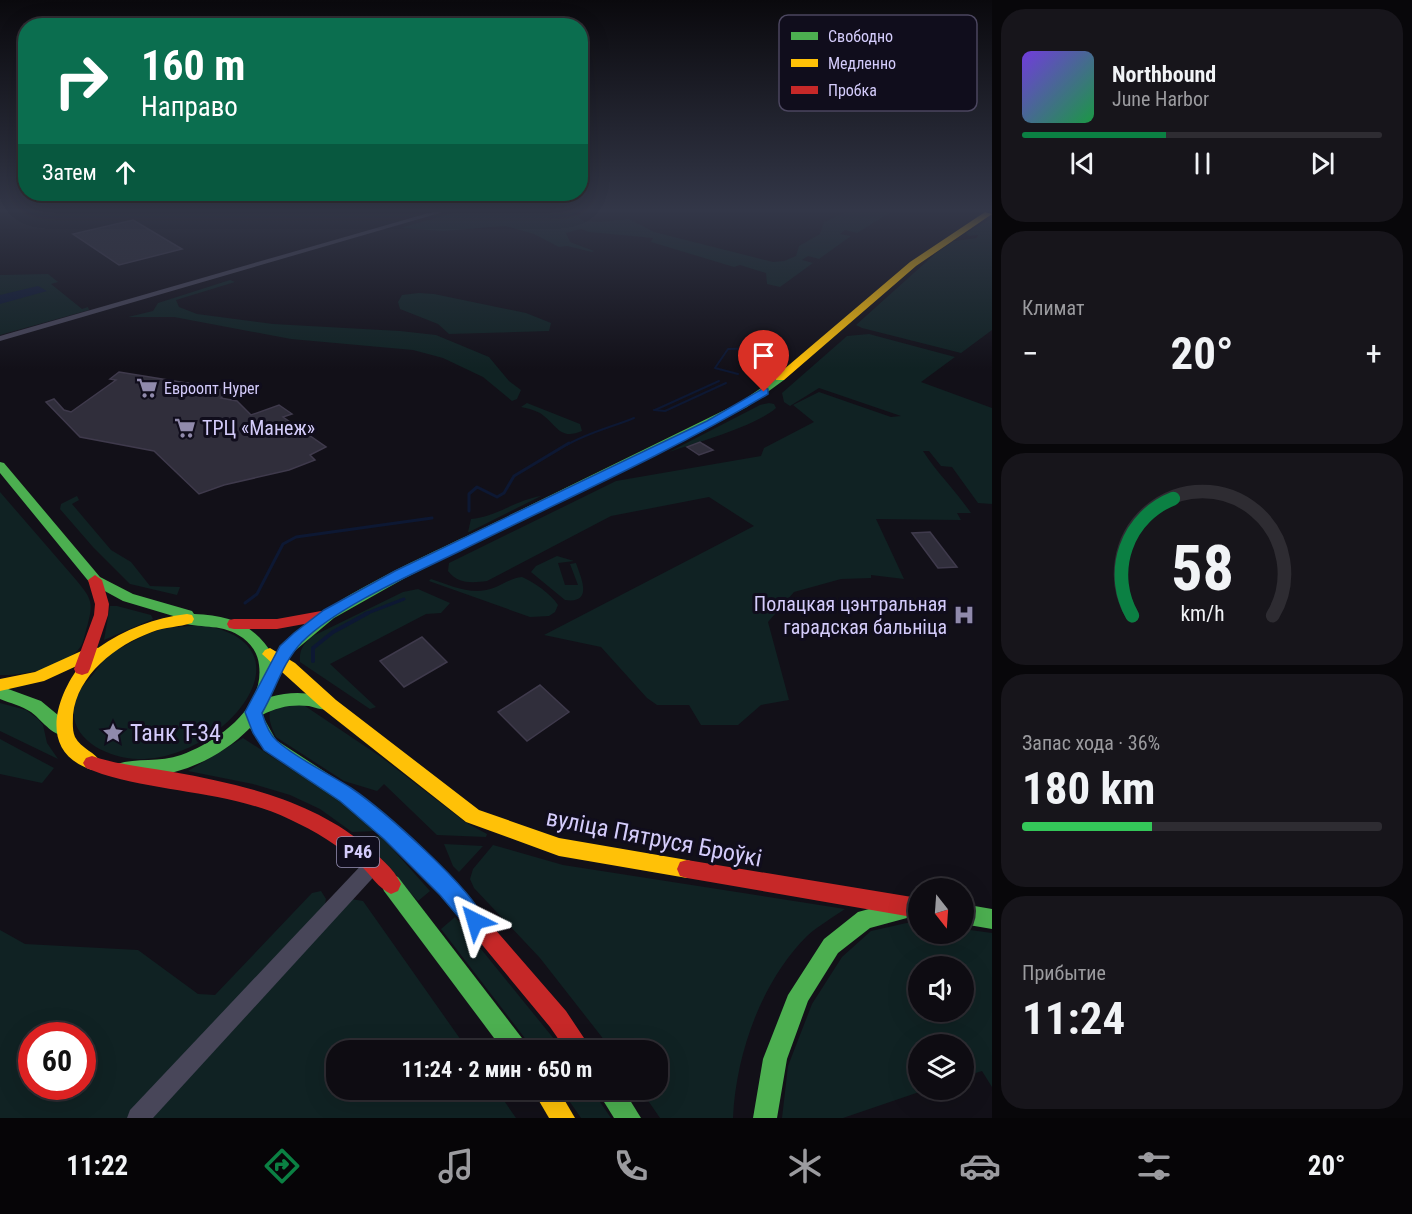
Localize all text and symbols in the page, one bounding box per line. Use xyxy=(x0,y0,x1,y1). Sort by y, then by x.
legend xyxy=(779,15,977,111)
text: Свободно xyxy=(828,27,893,46)
text: 160 m xyxy=(141,41,246,90)
icon: right xyxy=(42,42,120,120)
text: Медленно xyxy=(828,54,896,73)
text: Northbound xyxy=(1112,62,1216,87)
text: Пробка xyxy=(828,81,877,100)
text: June Harbor xyxy=(1112,87,1209,111)
text: Направо xyxy=(141,91,238,123)
icon: previous xyxy=(1066,147,1099,180)
icon: pause xyxy=(1186,147,1219,180)
icon: next xyxy=(1306,147,1339,180)
icon: ahead xyxy=(109,156,142,189)
text: Затем xyxy=(42,160,97,185)
text: Климат xyxy=(1022,296,1084,320)
text: 20° xyxy=(1171,327,1234,380)
pin xyxy=(738,330,789,392)
text: − xyxy=(1022,334,1039,373)
text: + xyxy=(1366,334,1382,373)
icon: arrive xyxy=(747,339,780,372)
supermarket icon: Евроопт Hyper xyxy=(135,376,159,400)
place label: Евроопт Hyper xyxy=(164,379,260,398)
supermarket icon: ТРЦ «Манеж» xyxy=(173,416,197,440)
place label: ТРЦ «Манеж» xyxy=(202,416,315,440)
text: 58 xyxy=(1170,532,1234,605)
place label: Полацкая цэнтральная гарадская бальніца xyxy=(754,592,947,639)
text: km/h xyxy=(1180,601,1224,626)
hospital icon: Полацкая цэнтральная гарадская бальніца xyxy=(952,603,976,627)
place label: Танк Т-34 xyxy=(130,719,221,747)
place icon: Танк Т-34 xyxy=(101,721,125,745)
text: Запас хода · 36% xyxy=(1022,731,1160,755)
text: 180 km xyxy=(1022,762,1155,815)
street label: вуліца Пятруся Броўкі xyxy=(544,803,764,873)
road number: Р46 xyxy=(337,837,379,867)
north arrow xyxy=(908,878,974,944)
map controls xyxy=(908,878,974,1100)
position arrow xyxy=(443,889,507,953)
button: sound xyxy=(908,956,974,1022)
text: Прибытие xyxy=(1022,961,1106,985)
text: 11:24 xyxy=(1022,992,1125,1045)
speed limit sign: 60 xyxy=(18,1022,96,1100)
button: layers xyxy=(908,1034,974,1100)
text: 11:24 · 2 мин · 650 m xyxy=(402,1057,592,1082)
icon: directions xyxy=(261,1145,303,1187)
icon: music xyxy=(435,1145,477,1187)
icon: phone xyxy=(610,1145,652,1187)
icon: climate xyxy=(784,1145,826,1187)
icon: car xyxy=(959,1145,1001,1187)
icon: filters xyxy=(1133,1145,1175,1187)
text: 11:22 xyxy=(66,1150,128,1182)
text: 20° xyxy=(1308,1150,1346,1182)

